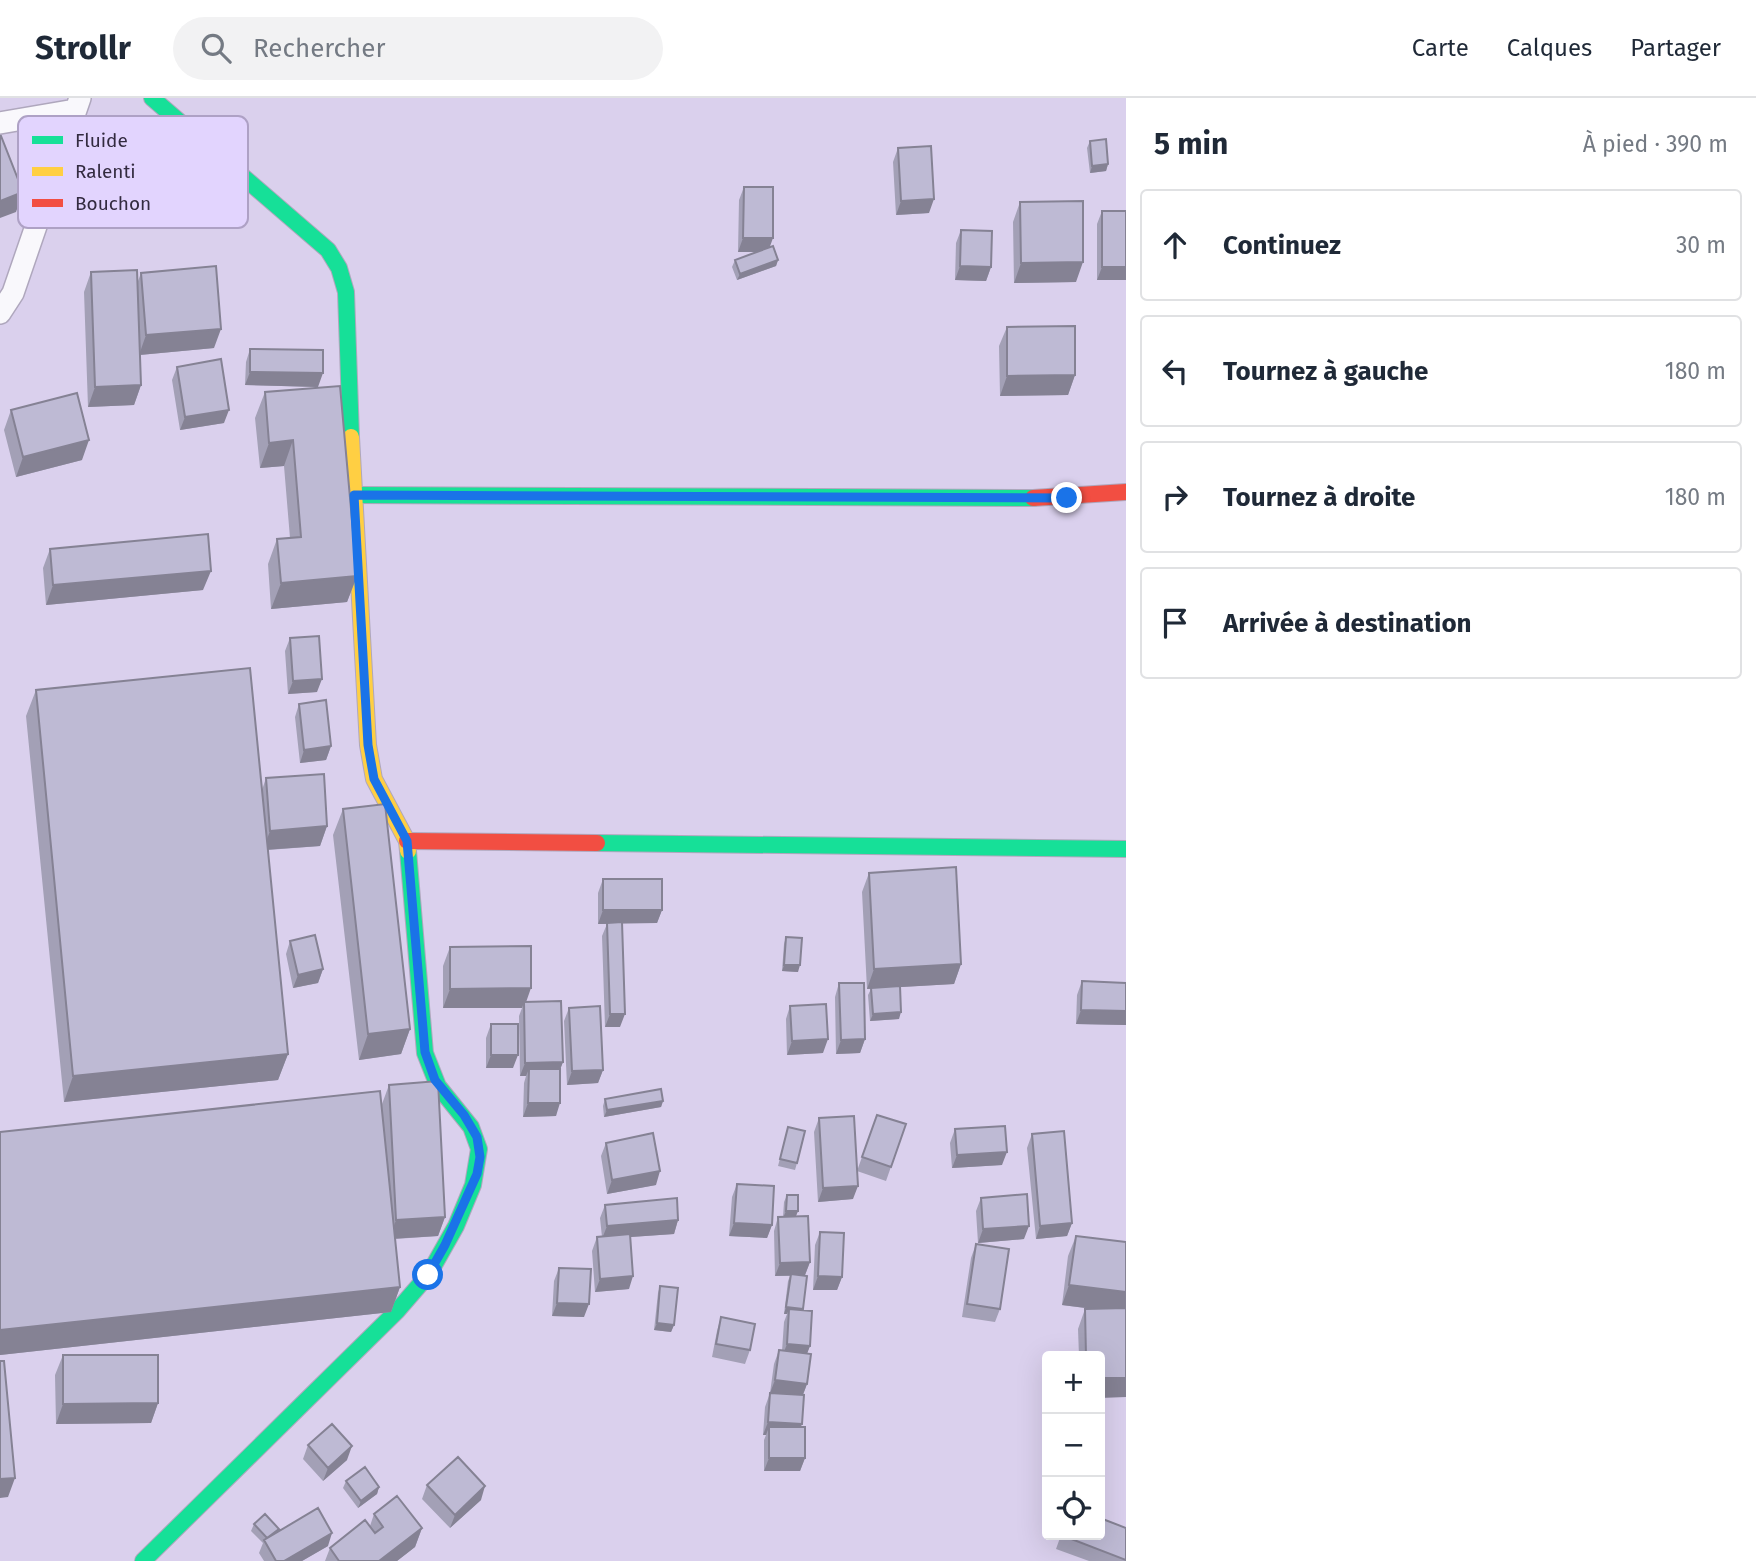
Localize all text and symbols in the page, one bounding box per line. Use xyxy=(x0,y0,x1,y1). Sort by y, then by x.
search box xyxy=(173,17,663,80)
text: Strollr xyxy=(35,28,131,68)
icon: search xyxy=(197,29,235,67)
text: Rechercher xyxy=(253,33,385,64)
text: Carte xyxy=(1412,34,1469,62)
text: Calques xyxy=(1507,34,1592,62)
text: Partager xyxy=(1630,34,1721,62)
legend xyxy=(18,116,248,228)
text: 5 min xyxy=(1154,126,1228,162)
text: Fluide xyxy=(75,129,128,152)
text: À pied · 390 m xyxy=(1583,130,1728,158)
text: Ralenti xyxy=(75,160,136,183)
text: Bouchon xyxy=(75,192,151,215)
icon: ahead xyxy=(1156,226,1194,264)
text: Continuez xyxy=(1223,230,1341,261)
text: 30 m xyxy=(1676,231,1726,259)
icon: left xyxy=(1156,352,1194,390)
text: Tournez à gauche xyxy=(1223,356,1428,387)
text: 180 m xyxy=(1665,357,1726,385)
icon: right xyxy=(1156,478,1194,516)
route end xyxy=(1051,482,1082,513)
text: Tournez à droite xyxy=(1223,482,1415,513)
text: 180 m xyxy=(1665,483,1726,511)
icon: arrive xyxy=(1156,604,1194,642)
text: Arrivée à destination xyxy=(1223,608,1472,639)
route start xyxy=(412,1259,443,1290)
map controls xyxy=(1042,1351,1105,1540)
button: + xyxy=(1042,1351,1105,1414)
button: − xyxy=(1042,1414,1105,1477)
button: locate xyxy=(1042,1477,1105,1540)

